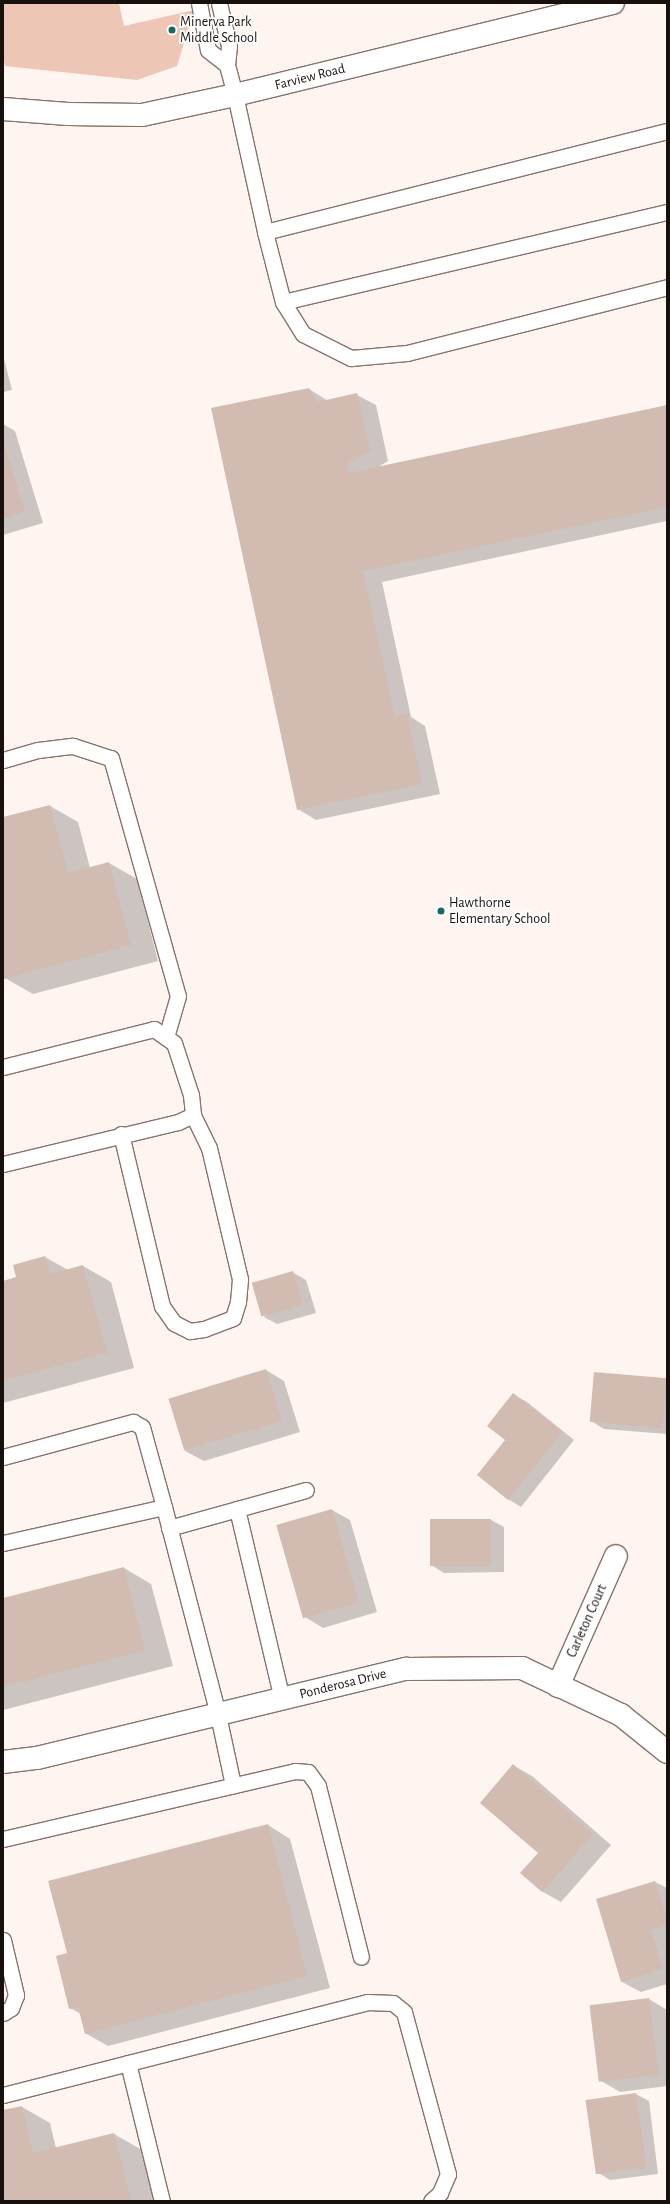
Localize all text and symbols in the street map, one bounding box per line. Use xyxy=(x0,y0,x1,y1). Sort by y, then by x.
place label: Minerva Park Middle School xyxy=(180,14,257,46)
marker: Minerva Park Middle School xyxy=(167,25,177,35)
street label: Farview Road xyxy=(273,60,347,94)
place label: Hawthorne Elementary School xyxy=(449,895,550,928)
marker: Hawthorne Elementary School xyxy=(436,906,446,916)
street label: Carleton Court xyxy=(563,1582,611,1660)
street label: Ponderosa Drive xyxy=(298,1665,388,1703)

